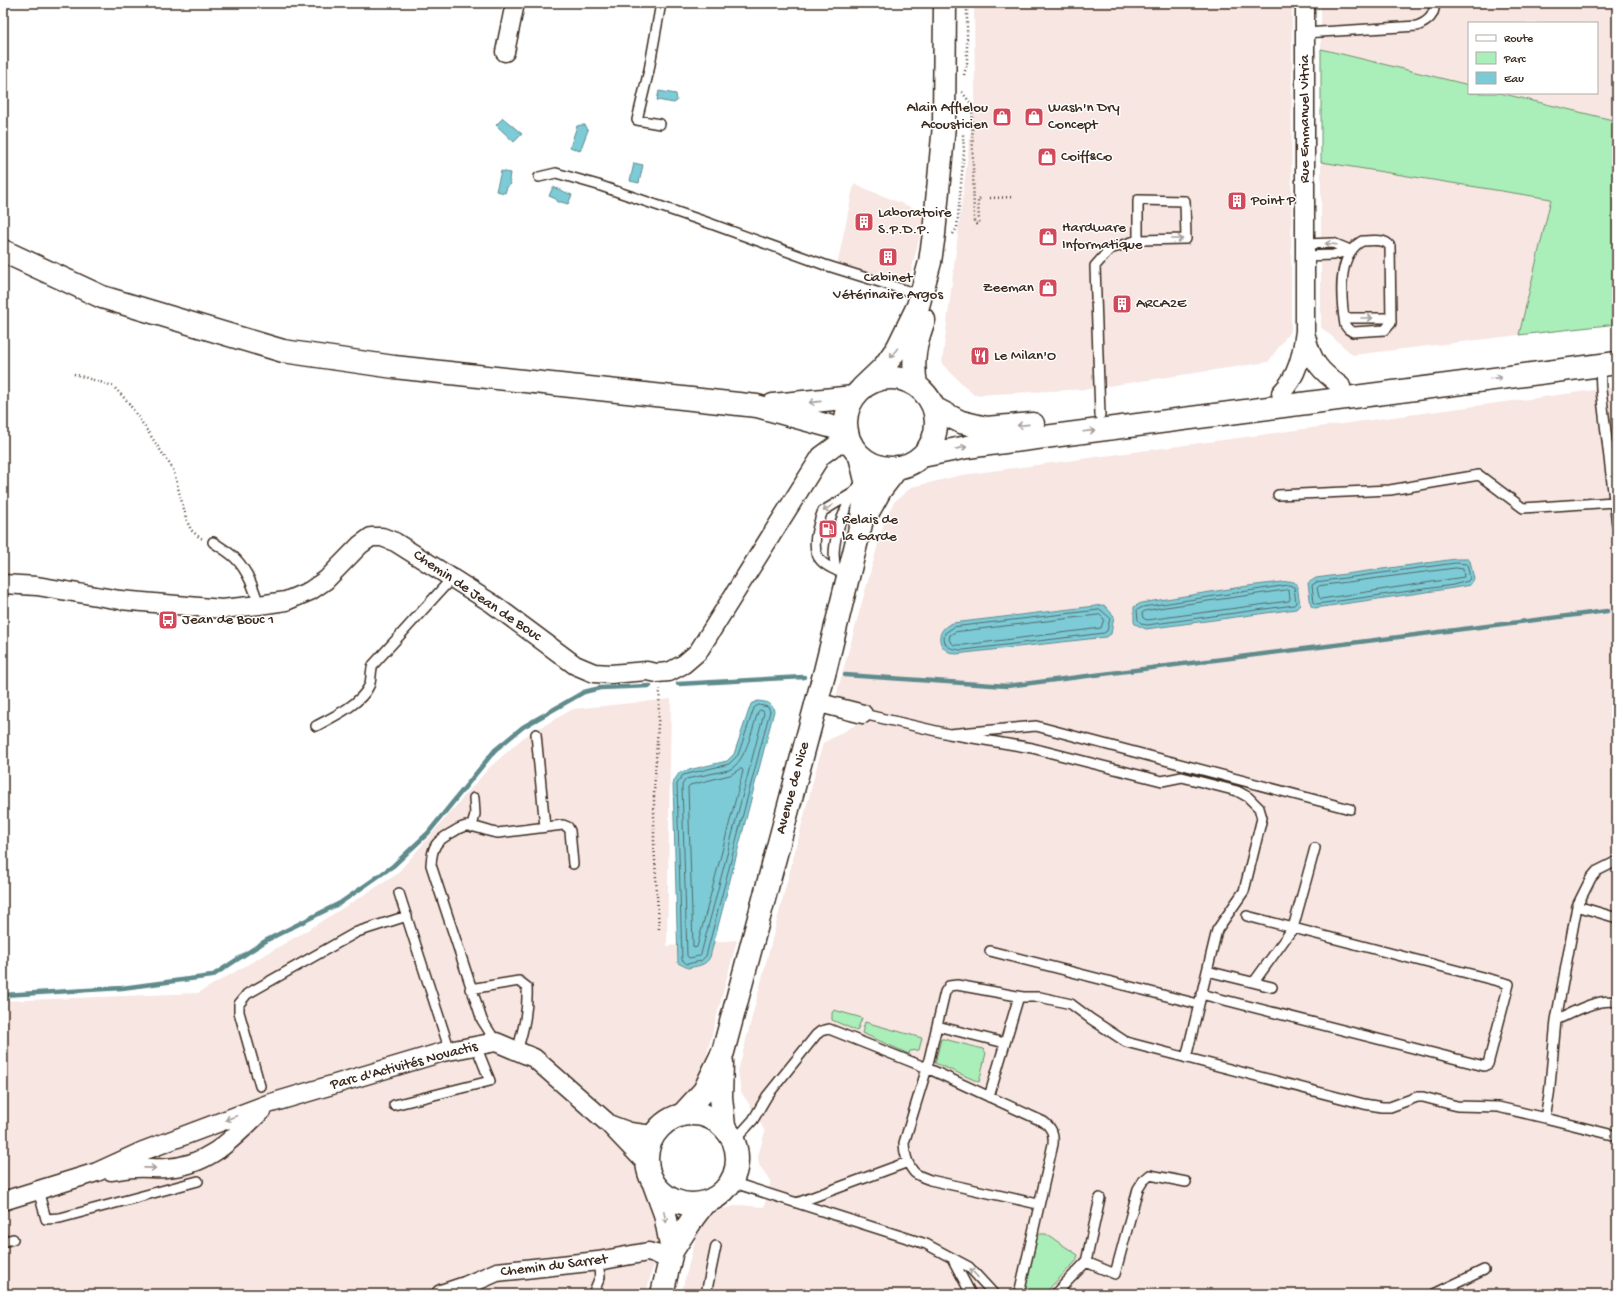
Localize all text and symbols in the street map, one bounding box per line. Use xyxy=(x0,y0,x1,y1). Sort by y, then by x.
legend xyxy=(1468,22,1598,94)
text: Route xyxy=(1504,33,1534,47)
text: Parc xyxy=(1503,53,1527,67)
street label: Rue Emmanuel Vitria xyxy=(1296,54,1314,183)
text: Eau xyxy=(1504,73,1524,87)
place label: Alain Afflelou Acousticien xyxy=(906,99,988,134)
place label: Wash'n Dry Concept xyxy=(1048,99,1120,134)
shop icon: Alain Afflelou Acousticien xyxy=(991,106,1013,128)
shop icon: Wash'n Dry Concept xyxy=(1023,106,1045,128)
shop icon: Coiff&Co xyxy=(1036,146,1058,168)
place label: Coiff&Co xyxy=(1061,148,1112,166)
building icon: Point P xyxy=(1226,190,1248,212)
place label: Point P xyxy=(1250,192,1296,210)
place label: Laboratoire S.P.D.P. xyxy=(878,204,952,239)
building icon: Laboratoire S.P.D.P. xyxy=(853,211,875,233)
place label: Hardware Informatique xyxy=(1062,219,1143,254)
shop icon: Hardware Informatique xyxy=(1037,226,1059,248)
one-way arrow xyxy=(1170,236,1183,243)
one-way arrow xyxy=(1325,240,1338,248)
building icon: Cabinet Vétérinaire Argos xyxy=(877,246,899,268)
place label: Cabinet Vétérinaire Argos xyxy=(832,269,943,304)
shop icon: Zeeman xyxy=(1037,277,1059,299)
place label: Zeeman xyxy=(983,279,1034,297)
building icon: ARCA2E xyxy=(1111,293,1133,315)
place label: ARCA2E xyxy=(1136,295,1187,313)
one-way arrow xyxy=(1360,314,1373,322)
restaurant icon: Le Milan'O xyxy=(969,345,991,367)
one-way arrow xyxy=(890,347,898,358)
place label: Le Milan'O xyxy=(994,347,1056,365)
one-way arrow xyxy=(1489,375,1502,382)
one-way arrow xyxy=(809,398,822,405)
one-way arrow xyxy=(1017,421,1030,429)
one-way arrow xyxy=(1082,427,1095,435)
one-way arrow xyxy=(954,444,967,452)
one-way arrow xyxy=(822,504,833,513)
place label: Relais de la Garde xyxy=(842,511,898,546)
fuel station icon: Relais de la Garde xyxy=(817,518,839,540)
street label: Chemin de Jean de Bouc xyxy=(409,546,545,646)
bus stop icon: Jean de Bouc 1 xyxy=(157,609,179,631)
place label: Jean de Bouc 1 xyxy=(182,611,274,629)
street label: Avenue de Nice xyxy=(772,740,814,836)
street label: Parc d'Activités Novactis xyxy=(327,1038,480,1095)
one-way arrow xyxy=(226,1114,238,1122)
one-way arrow xyxy=(143,1164,156,1172)
one-way arrow xyxy=(662,1210,670,1223)
street label: Chemin du Sarret xyxy=(499,1250,610,1281)
one-way arrow xyxy=(970,1268,979,1278)

